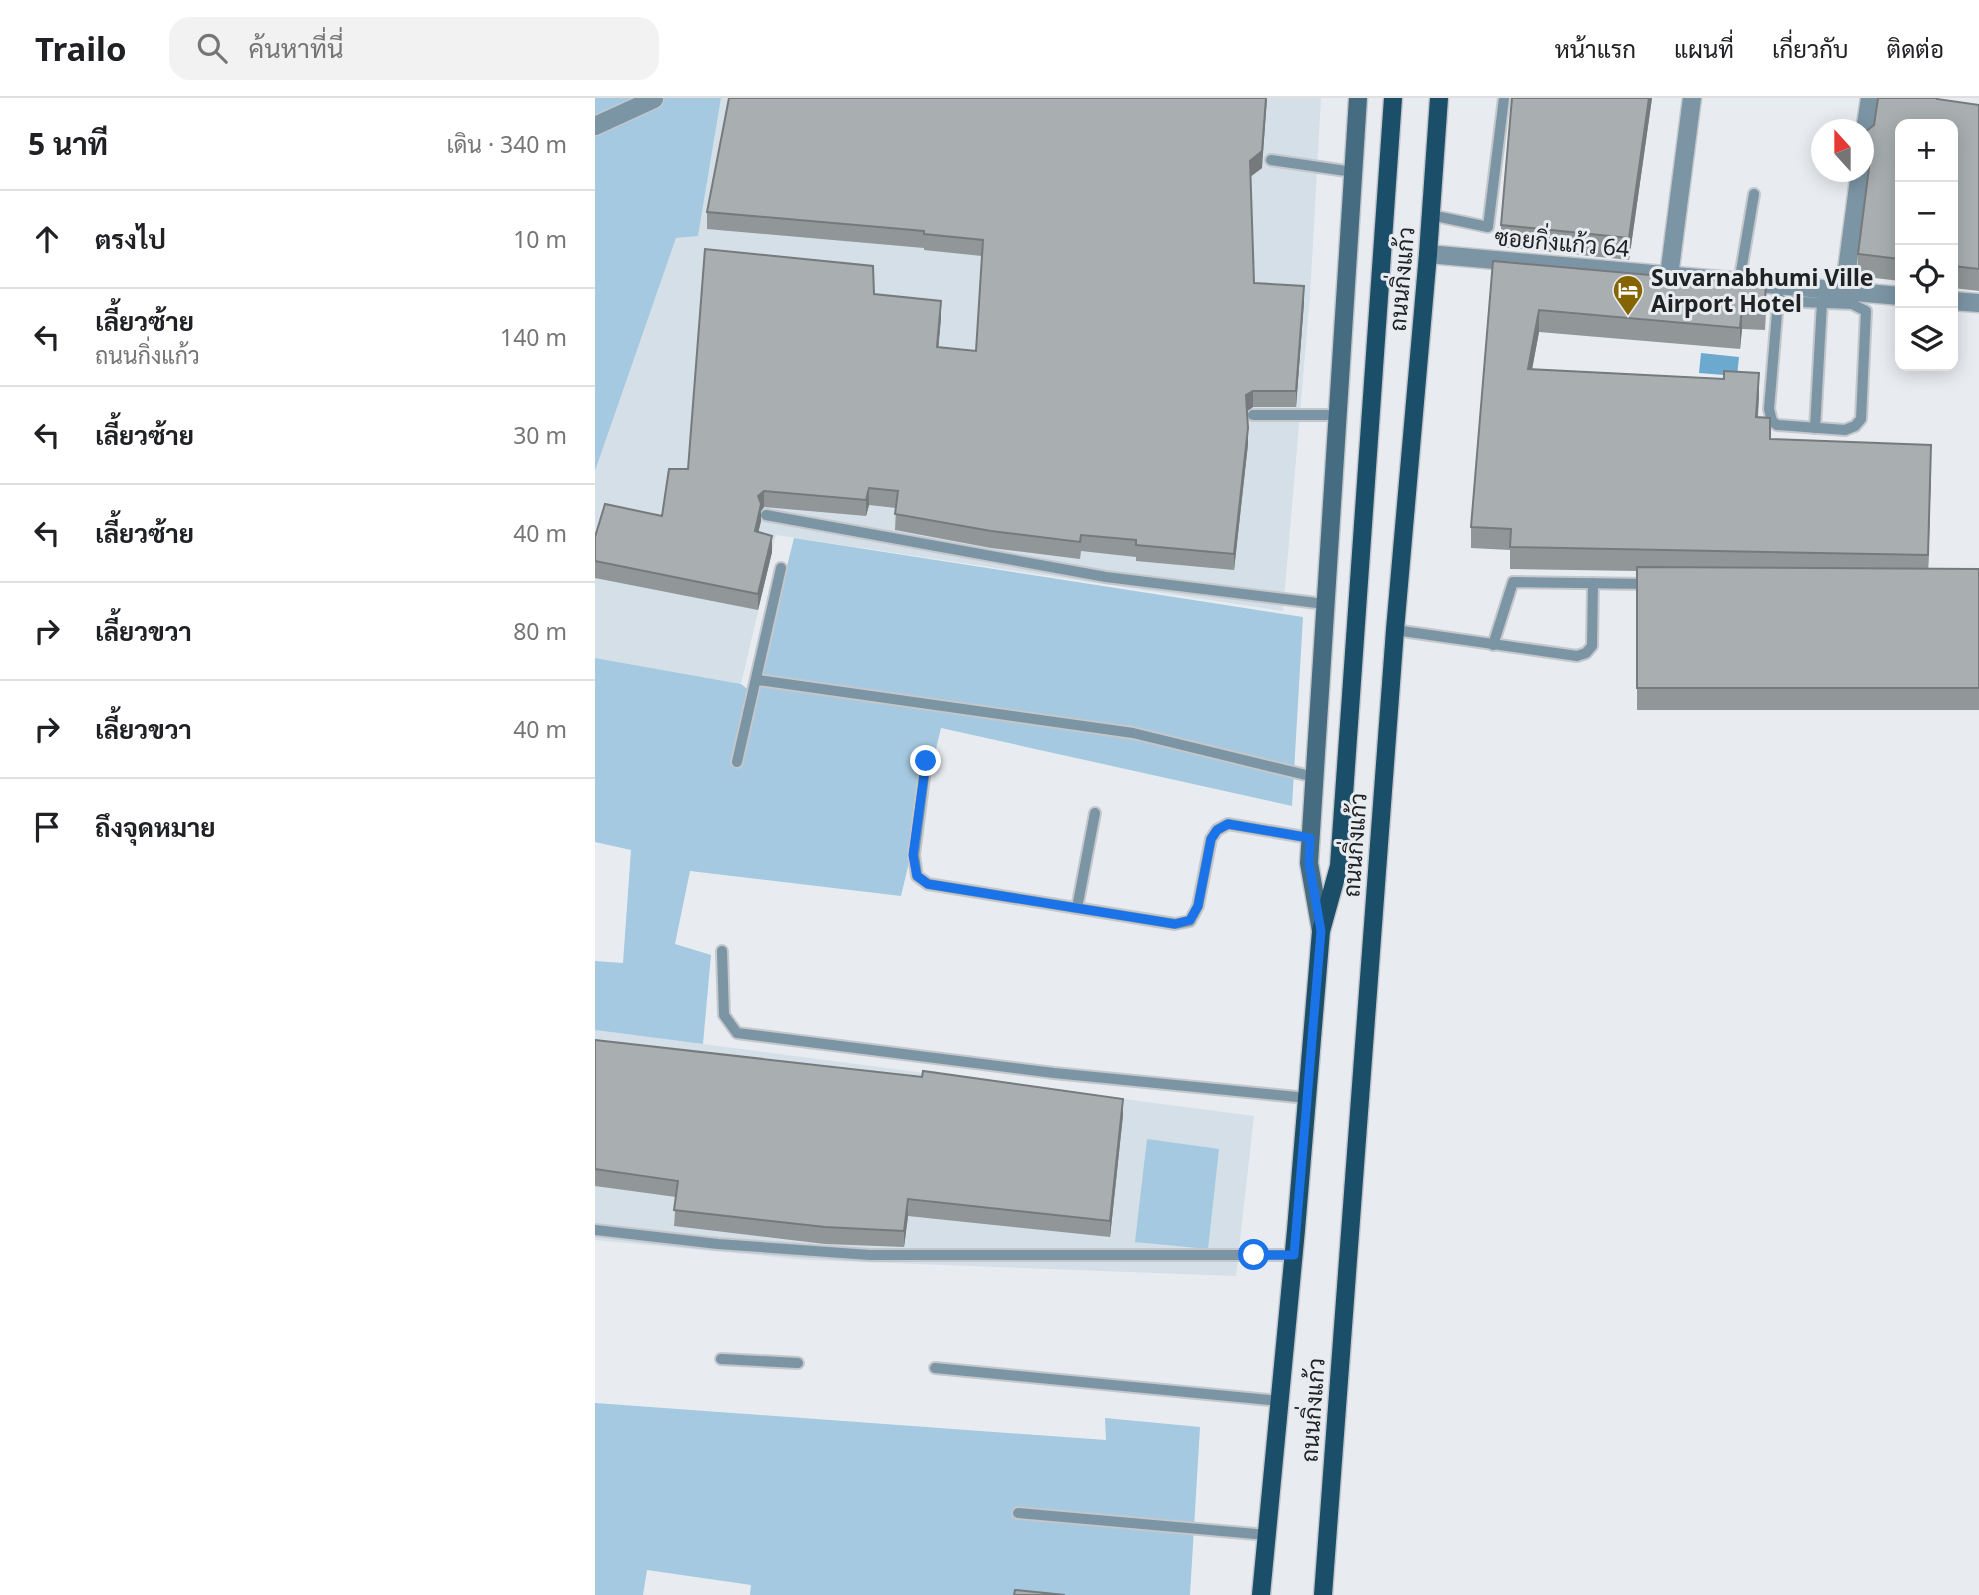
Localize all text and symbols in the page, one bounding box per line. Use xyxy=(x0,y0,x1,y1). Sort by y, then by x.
search box xyxy=(169,17,659,80)
text: Trailo xyxy=(35,26,127,71)
icon: search xyxy=(193,29,231,67)
text: ค้นหาที่นี่ xyxy=(249,30,344,66)
text: หน้าแรก xyxy=(1555,32,1636,65)
text: แผนที่ xyxy=(1674,32,1734,65)
text: เกี่ยวกับ xyxy=(1772,32,1849,65)
text: ติดต่อ xyxy=(1887,32,1944,65)
north arrow xyxy=(1811,119,1874,182)
map controls xyxy=(1895,119,1958,371)
button: + xyxy=(1895,119,1958,182)
text: 5 นาที xyxy=(28,123,108,164)
text: เดิน · 340 m xyxy=(447,128,567,160)
button: − xyxy=(1895,182,1958,245)
street label: ซอยกิ่งแก้ว 64 xyxy=(1493,217,1631,264)
icon: ahead xyxy=(28,220,66,258)
text: ตรงไป xyxy=(95,221,166,257)
text: 10 m xyxy=(513,223,567,255)
street label: ถนนกิ่งแก้ว xyxy=(1378,225,1422,333)
button: locate xyxy=(1895,245,1958,308)
place label: Suvarnabhumi Ville Airport Hotel xyxy=(1651,261,1874,319)
hotel icon: Suvarnabhumi Ville Airport Hotel xyxy=(1611,273,1645,317)
text: เลี้ยวซ้าย xyxy=(95,303,194,339)
button: layers xyxy=(1895,308,1958,371)
icon: left xyxy=(28,318,66,356)
text: 140 m xyxy=(500,321,567,353)
text: ถนนกิ่งแก้ว xyxy=(95,339,200,371)
icon: left xyxy=(28,416,66,454)
text: เลี้ยวซ้าย xyxy=(95,417,194,453)
text: 30 m xyxy=(513,419,567,451)
icon: left xyxy=(28,514,66,552)
text: เลี้ยวซ้าย xyxy=(95,515,194,551)
text: 40 m xyxy=(513,517,567,549)
icon: right xyxy=(28,612,66,650)
text: เลี้ยวขวา xyxy=(95,613,192,649)
text: 80 m xyxy=(513,615,567,647)
icon: right xyxy=(28,710,66,748)
text: เลี้ยวขวา xyxy=(95,711,192,747)
text: 40 m xyxy=(513,713,567,745)
route end xyxy=(910,745,941,776)
street label: ถนนกิ่งแก้ว xyxy=(1331,791,1374,898)
icon: arrive xyxy=(28,808,66,846)
text: ถึงจุดหมาย xyxy=(95,809,216,845)
route start xyxy=(1238,1239,1269,1270)
street label: ถนนกิ่งแก้ว xyxy=(1289,1356,1332,1463)

